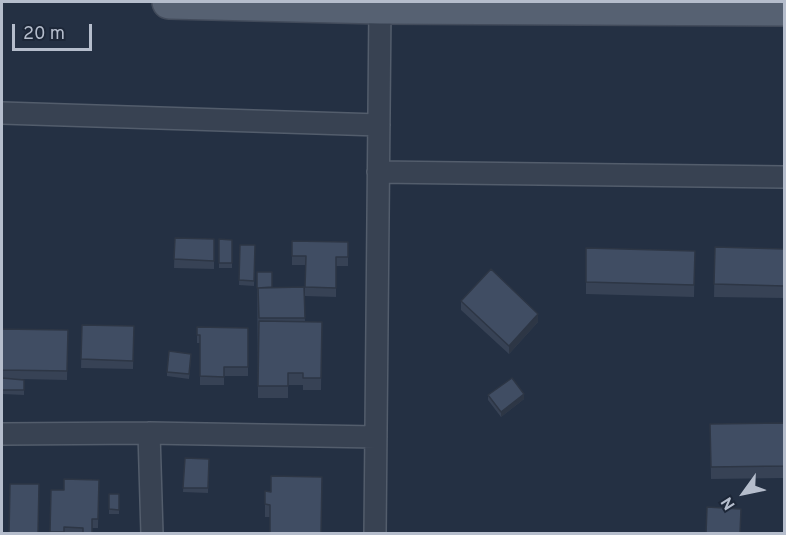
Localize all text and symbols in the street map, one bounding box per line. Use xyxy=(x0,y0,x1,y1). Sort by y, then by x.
scale bar xyxy=(15,12,94,50)
text: 20 m xyxy=(23,23,65,46)
north arrow xyxy=(714,463,774,523)
text: N xyxy=(717,493,740,513)

